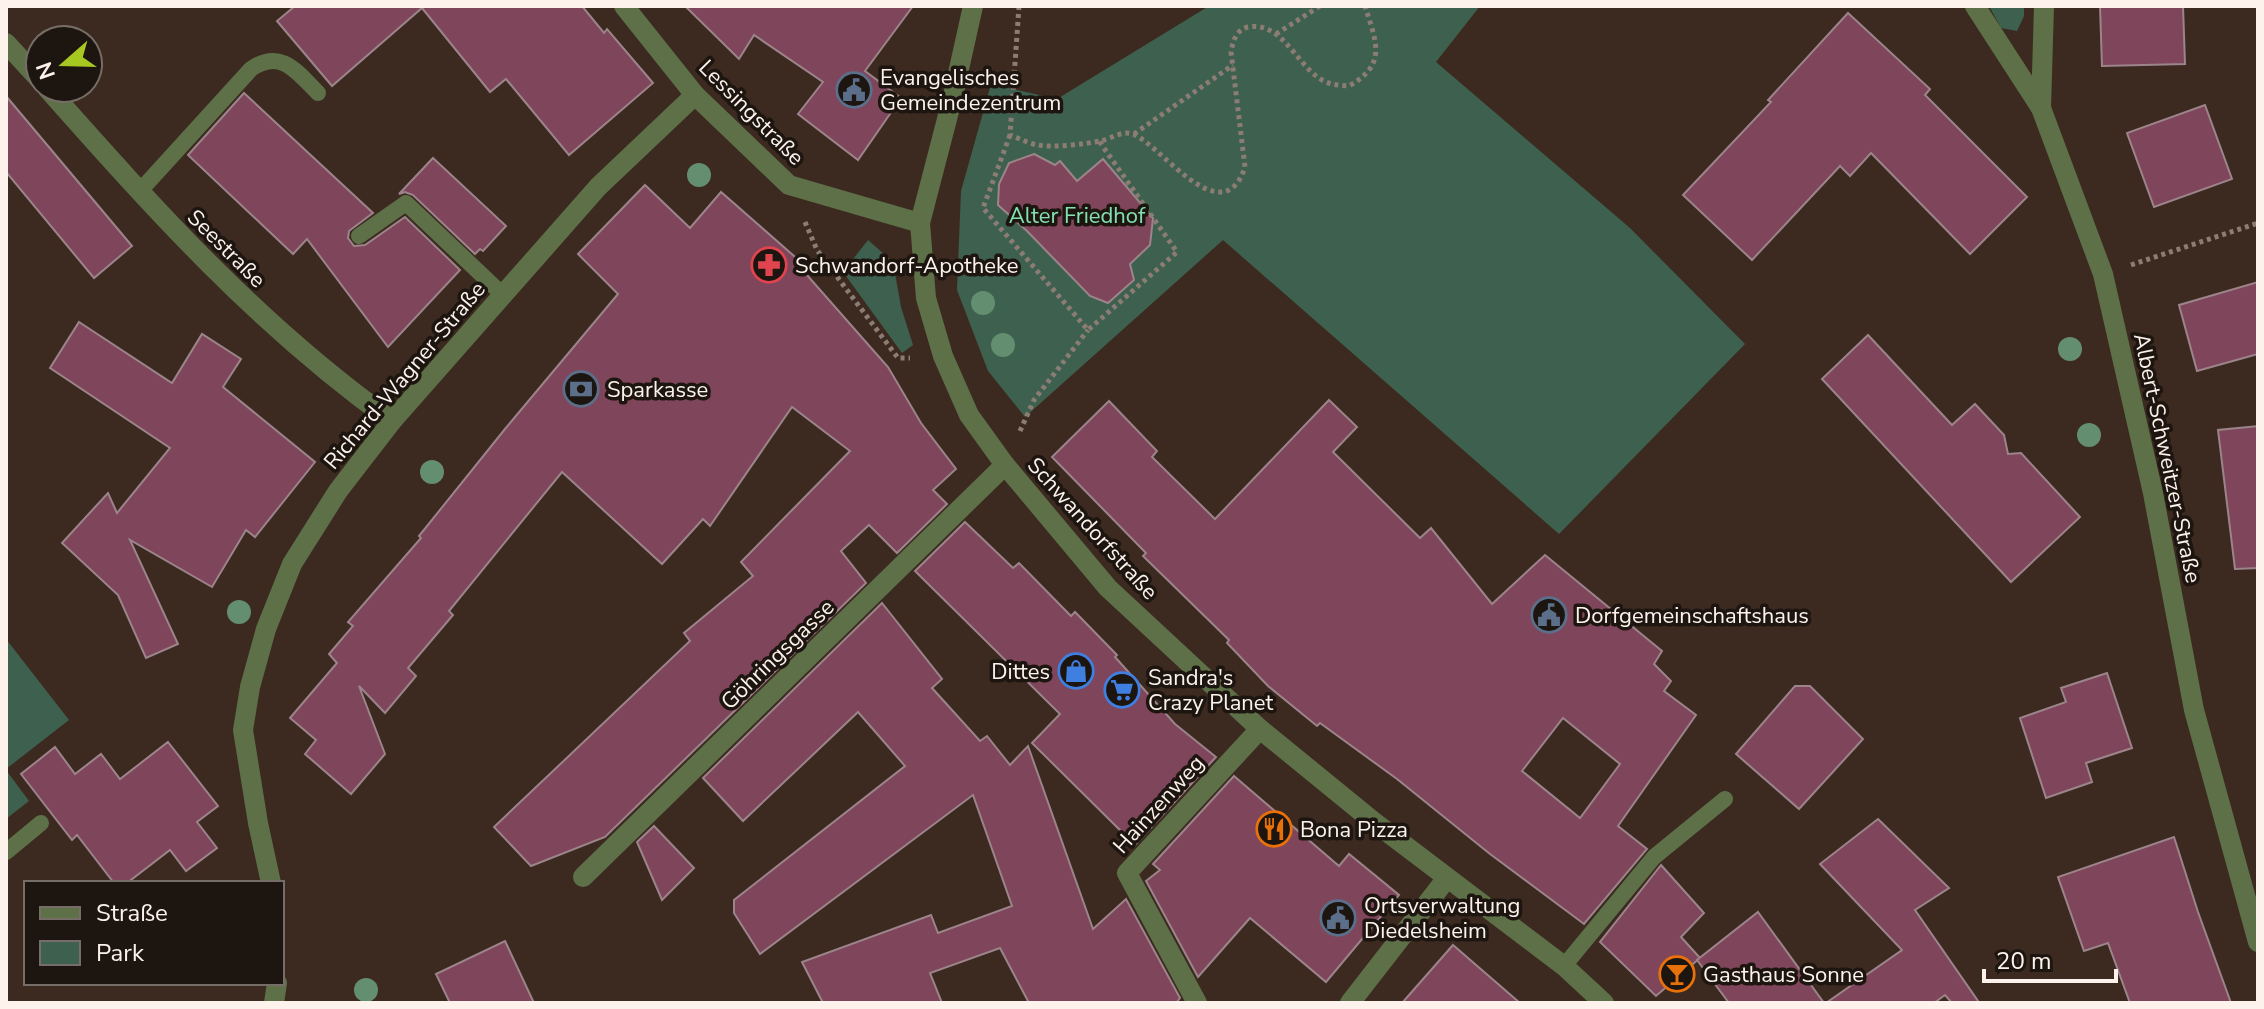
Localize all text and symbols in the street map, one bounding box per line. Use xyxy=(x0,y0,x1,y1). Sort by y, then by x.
north arrow xyxy=(24,24,104,104)
street label: Lessingstraße xyxy=(692,53,811,172)
text: N xyxy=(29,58,63,83)
place label: Evangelisches Gemeindezentrum xyxy=(880,63,1061,118)
public building icon: Evangelisches Gemeindezentrum xyxy=(835,71,873,109)
park label: Alter Friedhof xyxy=(1009,201,1146,231)
street label: Seestraße xyxy=(180,203,272,295)
pharmacy icon: Schwandorf-Apotheke xyxy=(750,246,788,284)
place label: Schwandorf-Apotheke xyxy=(795,251,1018,281)
street label: Richard-Wagner-Straße xyxy=(317,275,492,476)
street label: Albert-Schweitzer-Straße xyxy=(2126,331,2208,586)
bank icon: Sparkasse xyxy=(562,370,600,408)
place label: Sparkasse xyxy=(607,375,708,405)
street label: Schwandorfstraße xyxy=(1020,451,1164,606)
street label: Göhringsgasse xyxy=(714,593,841,717)
public building icon: Dorfgemeinschaftshaus xyxy=(1530,596,1568,634)
place label: Dorfgemeinschaftshaus xyxy=(1575,601,1809,631)
shop icon: Dittes xyxy=(1057,652,1095,690)
place label: Dittes xyxy=(991,657,1050,687)
place label: Sandra's Crazy Planet xyxy=(1148,663,1274,718)
supermarket icon: Sandra's Crazy Planet xyxy=(1103,671,1141,709)
street label: Hainzenweg xyxy=(1106,749,1211,860)
restaurant icon: Bona Pizza xyxy=(1255,810,1293,848)
place label: Bona Pizza xyxy=(1300,815,1408,845)
legend xyxy=(24,881,284,985)
place label: Ortsverwaltung Diedelsheim xyxy=(1364,891,1521,946)
text: Straße xyxy=(96,897,168,929)
public building icon: Ortsverwaltung Diedelsheim xyxy=(1319,899,1357,937)
scale bar xyxy=(1984,933,2116,983)
text: Park xyxy=(96,937,145,969)
text: 20 m xyxy=(1996,945,2052,977)
bar icon: Gasthaus Sonne xyxy=(1658,955,1696,993)
place label: Gasthaus Sonne xyxy=(1703,960,1864,990)

